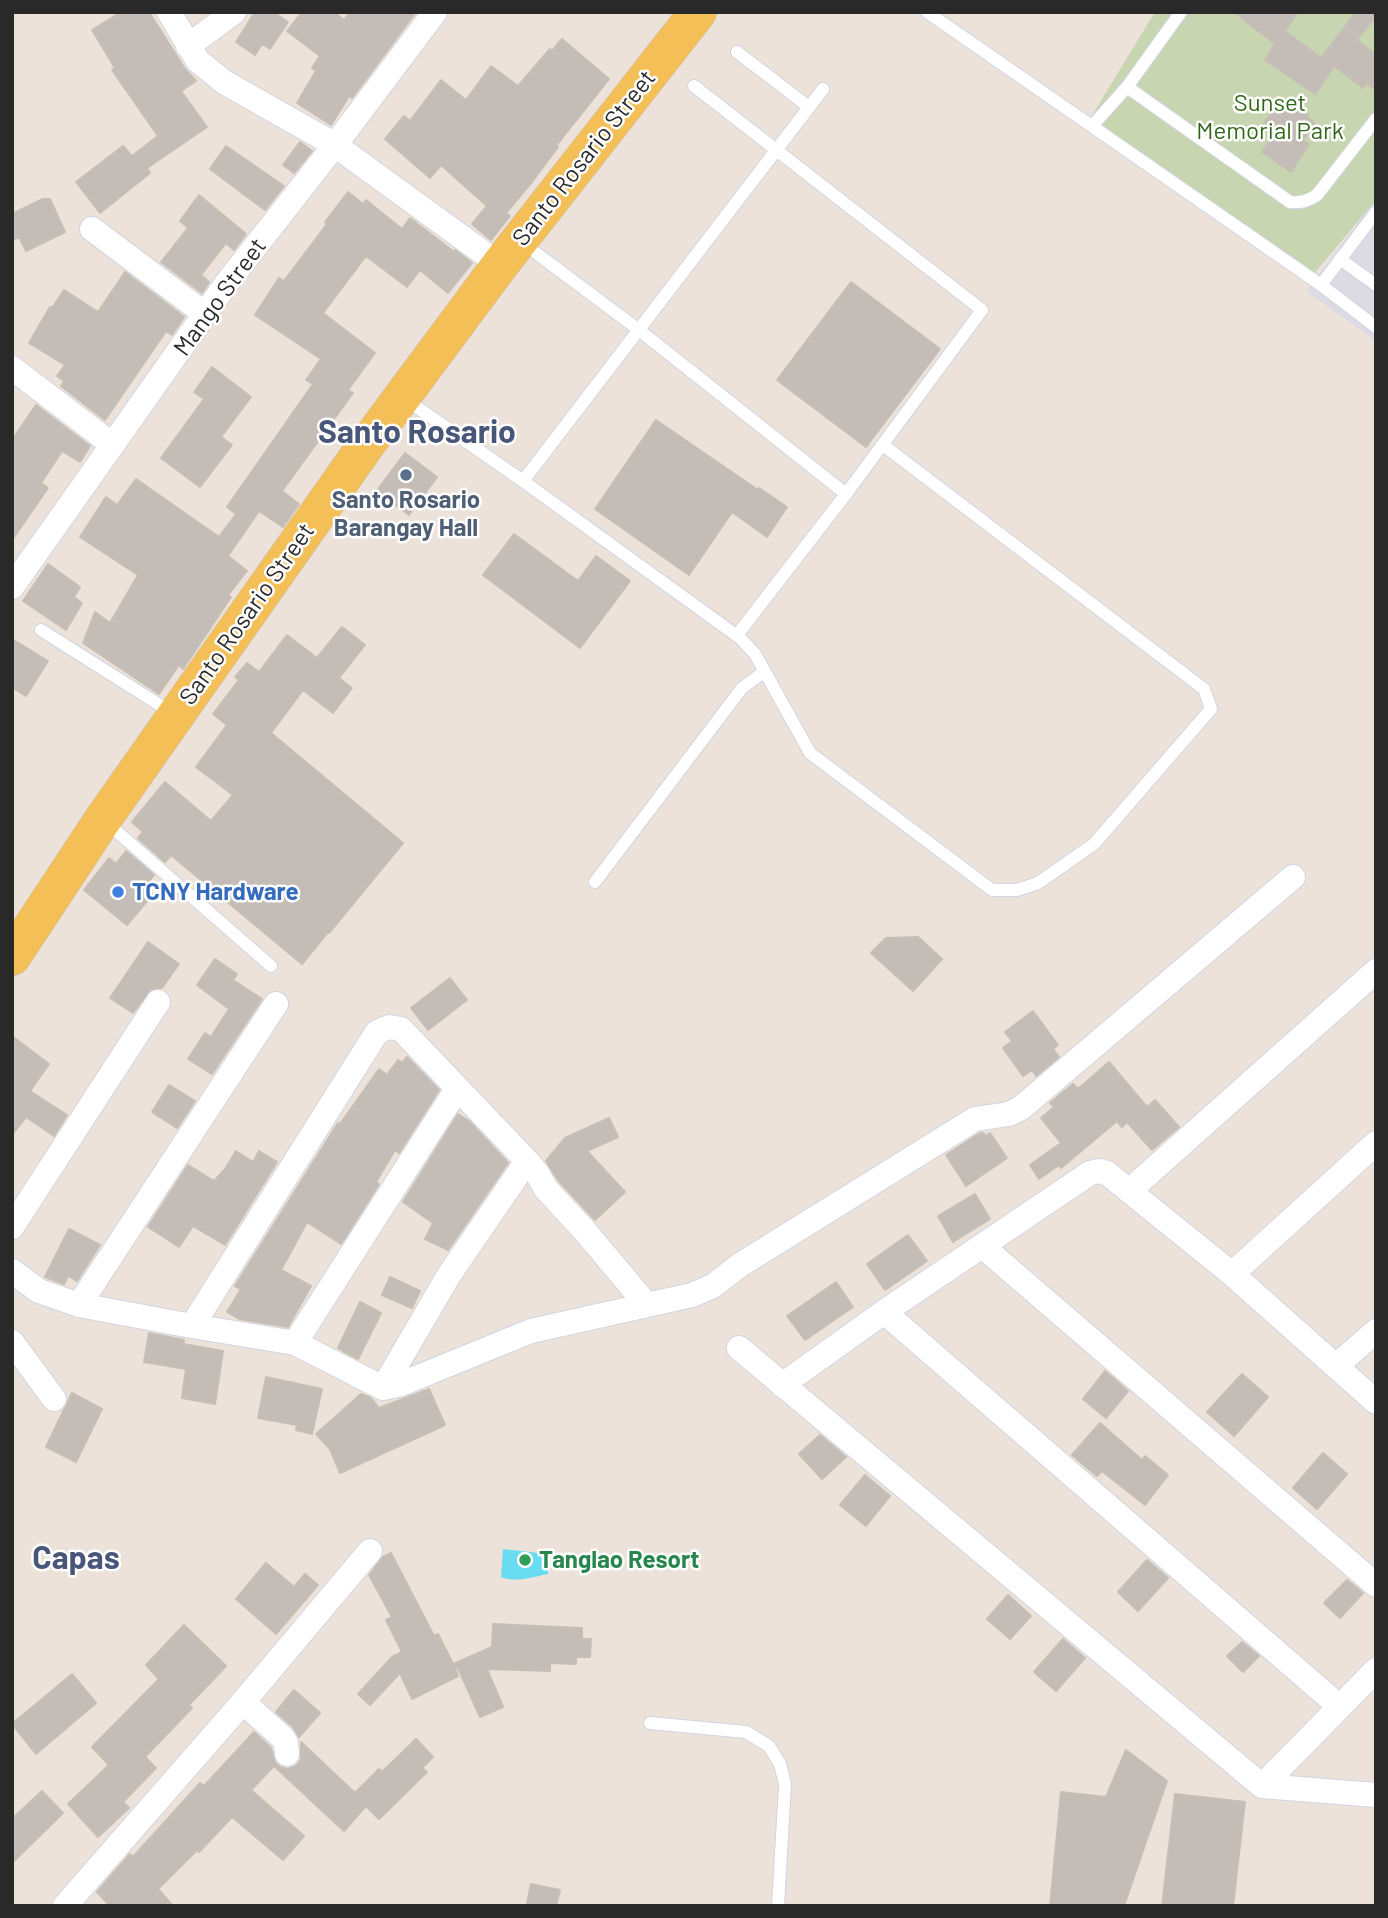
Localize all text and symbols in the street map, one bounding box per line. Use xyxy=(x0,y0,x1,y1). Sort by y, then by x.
street label: Santo Rosario Street xyxy=(506,64,662,252)
park label: Sunset Memorial Park xyxy=(1196,89,1344,145)
street label: Mango Street xyxy=(168,232,272,362)
district label: Santo Rosario xyxy=(318,413,516,451)
marker: Santo Rosario Barangay Hall xyxy=(398,467,414,483)
place label: Santo Rosario Barangay Hall xyxy=(332,486,480,542)
street label: Santo Rosario Street xyxy=(173,518,321,710)
place label: TCNY Hardware xyxy=(132,878,299,906)
marker: TCNY Hardware xyxy=(110,884,126,900)
district label: Capas xyxy=(32,1539,120,1577)
place label: Tanglao Resort xyxy=(539,1546,699,1574)
marker: Tanglao Resort xyxy=(517,1552,533,1568)

